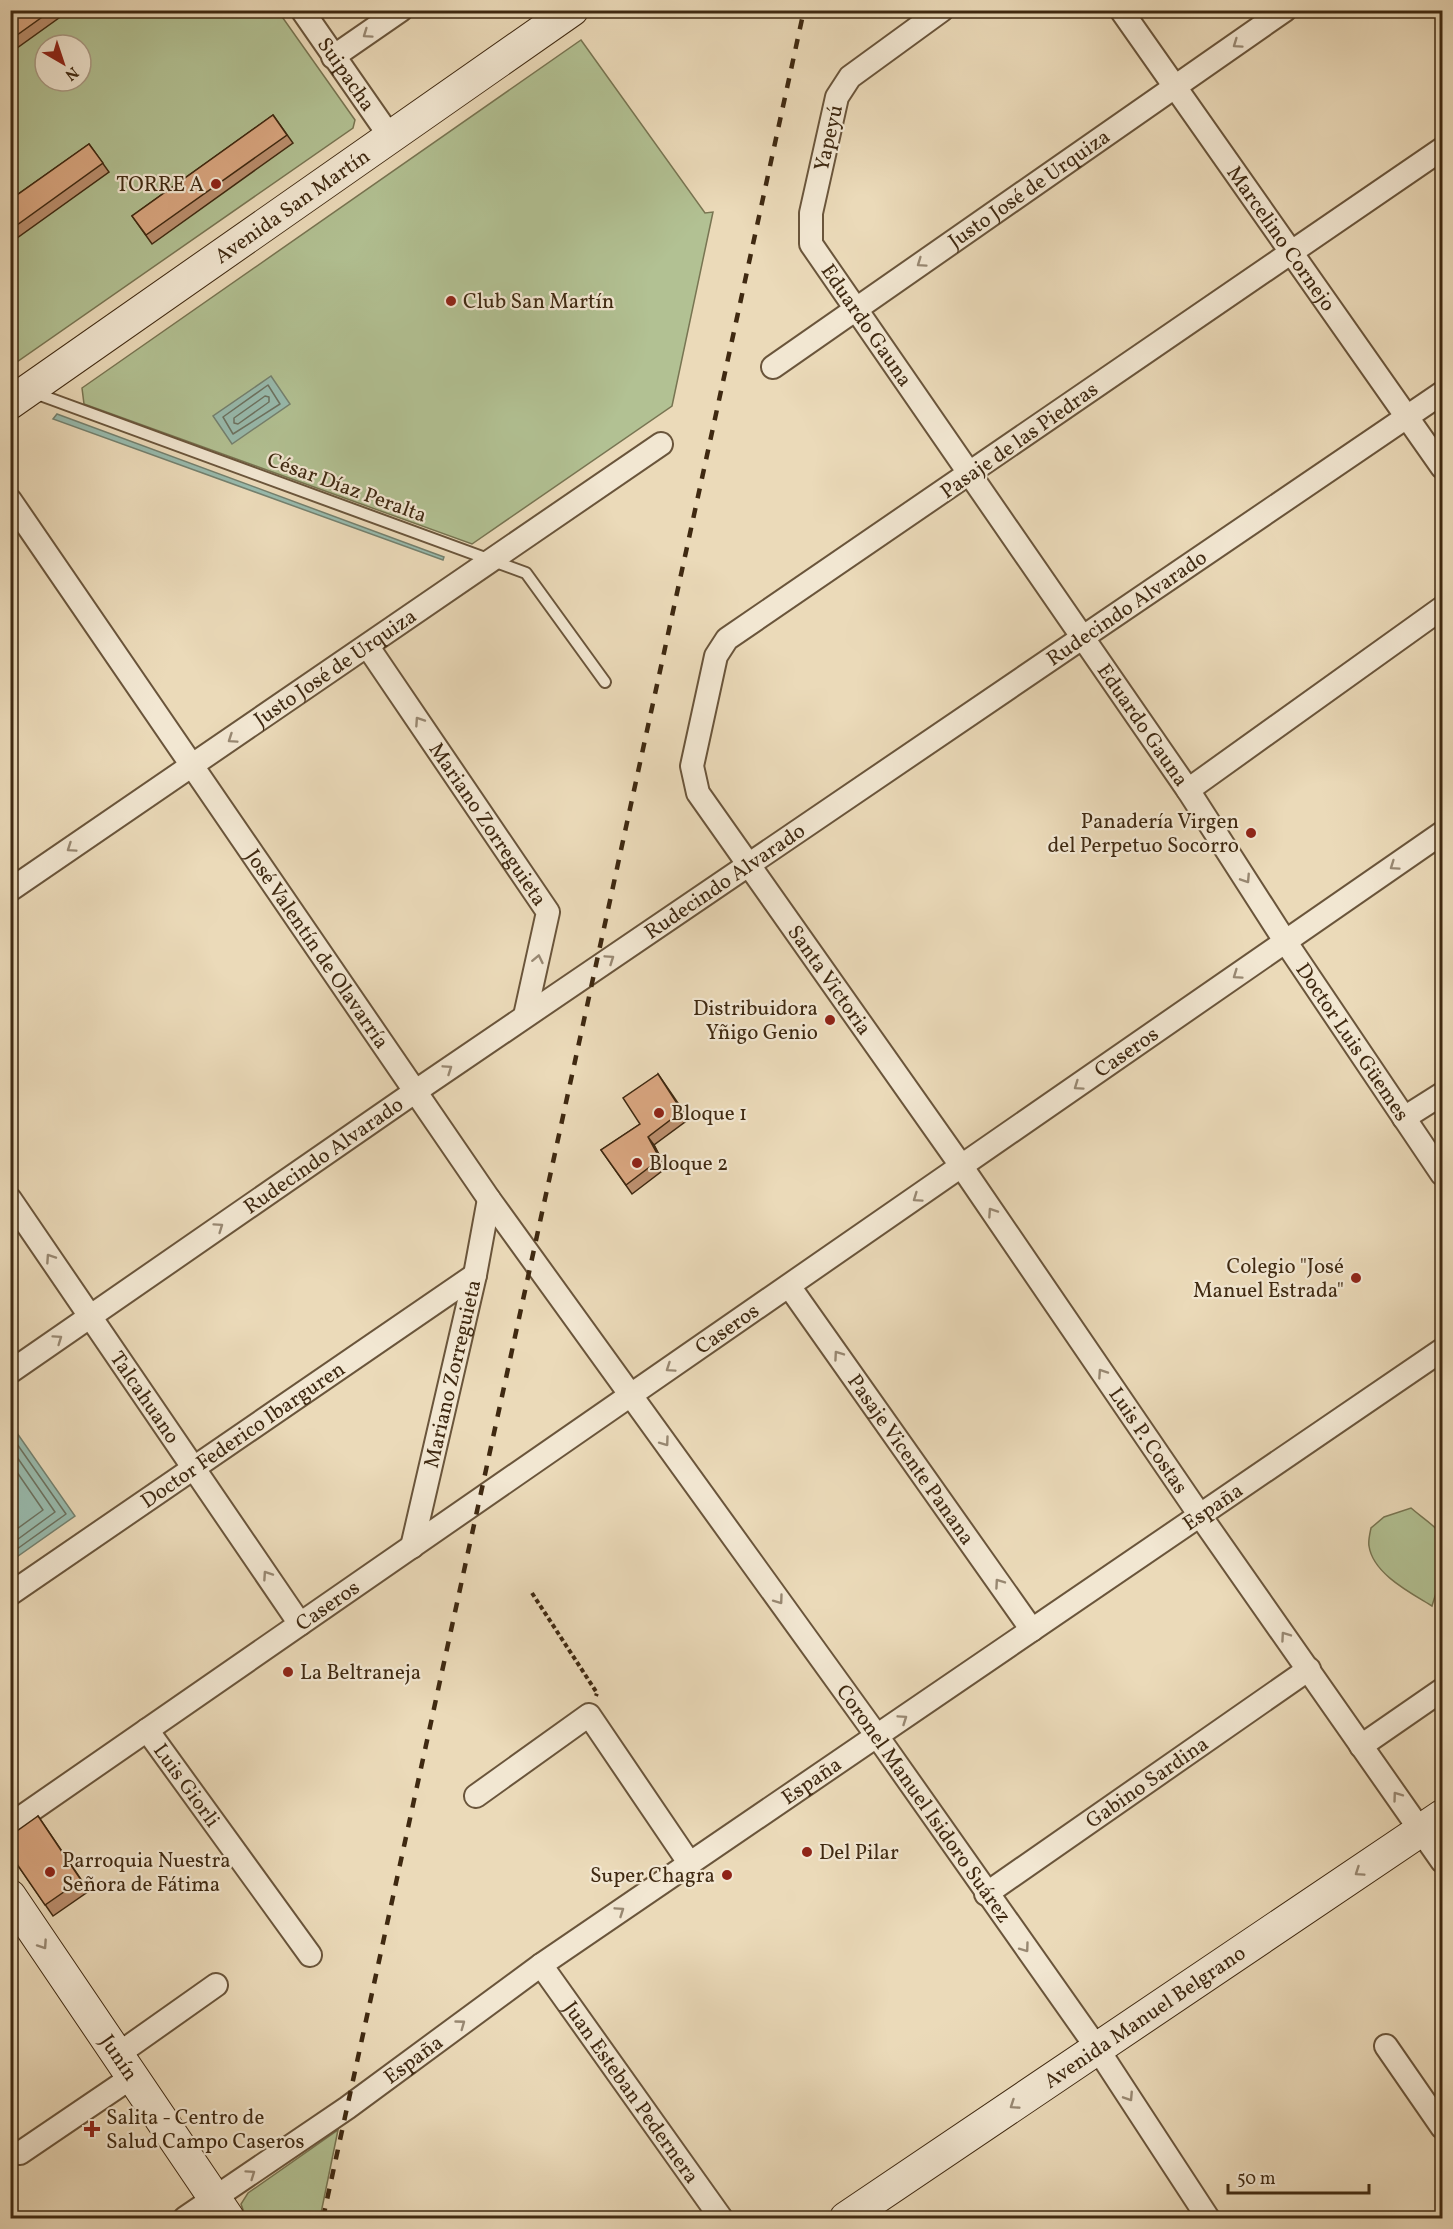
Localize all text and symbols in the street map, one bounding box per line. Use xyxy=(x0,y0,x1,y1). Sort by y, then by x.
one-way arrow xyxy=(363,27,374,38)
street label: Suipacha xyxy=(309,32,381,118)
north arrow xyxy=(33,33,93,93)
one-way arrow xyxy=(1232,37,1243,48)
text: N xyxy=(59,61,83,86)
street label: Yapeyú xyxy=(808,102,851,174)
street label: Justo José de Urquiza xyxy=(943,123,1117,256)
street label: Avenida San Martín xyxy=(209,143,376,272)
street label: Marcelino Cornejo xyxy=(1219,160,1341,318)
place label: TORRE A xyxy=(116,171,204,200)
marker: TORRE A xyxy=(209,177,223,191)
one-way arrow xyxy=(917,256,928,267)
street label: Eduardo Gauna xyxy=(813,259,918,393)
place label: Club San Martín xyxy=(463,288,614,317)
marker: Club San Martín xyxy=(444,294,458,308)
street label: Pasaje de las Piedras xyxy=(935,376,1105,507)
street label: César Díaz Peralta xyxy=(263,446,430,531)
street label: Rudecindo Alvarado xyxy=(1041,544,1213,674)
street label: Justo José de Urquiza xyxy=(249,603,423,735)
street label: Eduardo Gauna xyxy=(1089,658,1195,793)
one-way arrow xyxy=(415,717,426,728)
one-way arrow xyxy=(228,731,239,742)
street label: Mariano Zorreguieta xyxy=(421,737,553,913)
place label: Panadería Virgen del Perpetuo Socorro xyxy=(1048,808,1239,861)
street label: Rudecindo Alvarado xyxy=(639,817,812,947)
marker: Panadería Virgen del Perpetuo Socorro xyxy=(1244,826,1258,840)
one-way arrow xyxy=(67,841,78,852)
street label: José Valentín de Olavarría xyxy=(237,844,395,1055)
one-way arrow xyxy=(1390,859,1401,870)
one-way arrow xyxy=(1238,873,1250,883)
street label: Santa Victoria xyxy=(780,920,878,1042)
one-way arrow xyxy=(530,955,543,965)
one-way arrow xyxy=(603,956,614,967)
street label: Doctor Luis Güemes xyxy=(1288,958,1415,1127)
one-way arrow xyxy=(1233,968,1244,979)
place label: Distribuidora Yñigo Genio xyxy=(693,995,818,1048)
marker: Distribuidora Yñigo Genio xyxy=(823,1013,837,1027)
street label: Caseros xyxy=(1089,1020,1165,1085)
one-way arrow xyxy=(442,1065,453,1076)
one-way arrow xyxy=(1073,1079,1084,1090)
street label: Rudecindo Alvarado xyxy=(238,1091,410,1222)
place label: Bloque 1 xyxy=(671,1100,747,1129)
marker: Bloque 1 xyxy=(652,1106,666,1120)
place label: Bloque 2 xyxy=(649,1150,728,1179)
marker: Bloque 2 xyxy=(630,1156,644,1170)
one-way arrow xyxy=(913,1191,924,1202)
one-way arrow xyxy=(988,1207,999,1218)
one-way arrow xyxy=(212,1223,223,1234)
place label: Colegio "José Manuel Estrada" xyxy=(1193,1253,1344,1306)
one-way arrow xyxy=(46,1254,57,1265)
marker: Colegio "José Manuel Estrada" xyxy=(1349,1271,1363,1285)
street label: Mariano Zorreguieta xyxy=(418,1277,489,1471)
street label: Caseros xyxy=(690,1297,766,1362)
one-way arrow xyxy=(52,1335,63,1346)
street label: Talcahuano xyxy=(102,1346,186,1450)
one-way arrow xyxy=(834,1350,845,1361)
street label: Doctor Federico Ibarguren xyxy=(135,1355,351,1516)
one-way arrow xyxy=(666,1360,677,1371)
one-way arrow xyxy=(1098,1368,1109,1379)
street label: Pasaje Vicente Panana xyxy=(840,1369,981,1551)
street label: Luis P. Costas xyxy=(1101,1382,1194,1500)
one-way arrow xyxy=(658,1435,669,1446)
street label: España xyxy=(1178,1477,1249,1539)
one-way arrow xyxy=(263,1571,274,1582)
street label: Caseros xyxy=(290,1574,366,1639)
one-way arrow xyxy=(995,1578,1006,1589)
one-way arrow xyxy=(772,1593,783,1604)
one-way arrow xyxy=(1282,1632,1293,1643)
place label: La Beltraneja xyxy=(300,1659,421,1688)
marker: La Beltraneja xyxy=(281,1665,295,1679)
street label: Coronel Manuel Isidoro Suárez xyxy=(828,1679,1017,1929)
one-way arrow xyxy=(896,1715,907,1726)
street label: Gabino Sardina xyxy=(1080,1730,1215,1836)
street label: Luis Giorli xyxy=(145,1738,226,1834)
street label: España xyxy=(776,1751,848,1813)
one-way arrow xyxy=(1393,1792,1404,1803)
place label: Del Pilar xyxy=(819,1839,899,1868)
marker: Del Pilar xyxy=(800,1845,814,1859)
place label: Parroquia Nuestra Señora de Fátima xyxy=(62,1847,231,1900)
place label: Super Chagra xyxy=(590,1862,715,1891)
marker: Parroquia Nuestra Señora de Fátima xyxy=(43,1865,57,1879)
one-way arrow xyxy=(1355,1865,1366,1876)
marker: Super Chagra xyxy=(720,1868,734,1882)
one-way arrow xyxy=(613,1907,624,1918)
one-way arrow xyxy=(36,1938,47,1949)
street label: Avenida Manuel Belgrano xyxy=(1039,1939,1252,2096)
one-way arrow xyxy=(1018,1941,1029,1952)
street label: Juan Esteban Pedernera xyxy=(555,1996,705,2190)
one-way arrow xyxy=(454,2020,465,2031)
street label: Junín xyxy=(92,2029,144,2087)
street label: España xyxy=(378,2029,450,2092)
one-way arrow xyxy=(1122,2090,1133,2101)
one-way arrow xyxy=(1009,2097,1020,2108)
place label: Salita - Centro de Salud Campo Caseros xyxy=(106,2104,304,2157)
marker: Salita - Centro de Salud Campo Caseros xyxy=(83,2120,101,2138)
scale bar xyxy=(1228,2157,1369,2195)
text: 50 m xyxy=(1237,2167,1276,2192)
one-way arrow xyxy=(244,2170,255,2181)

